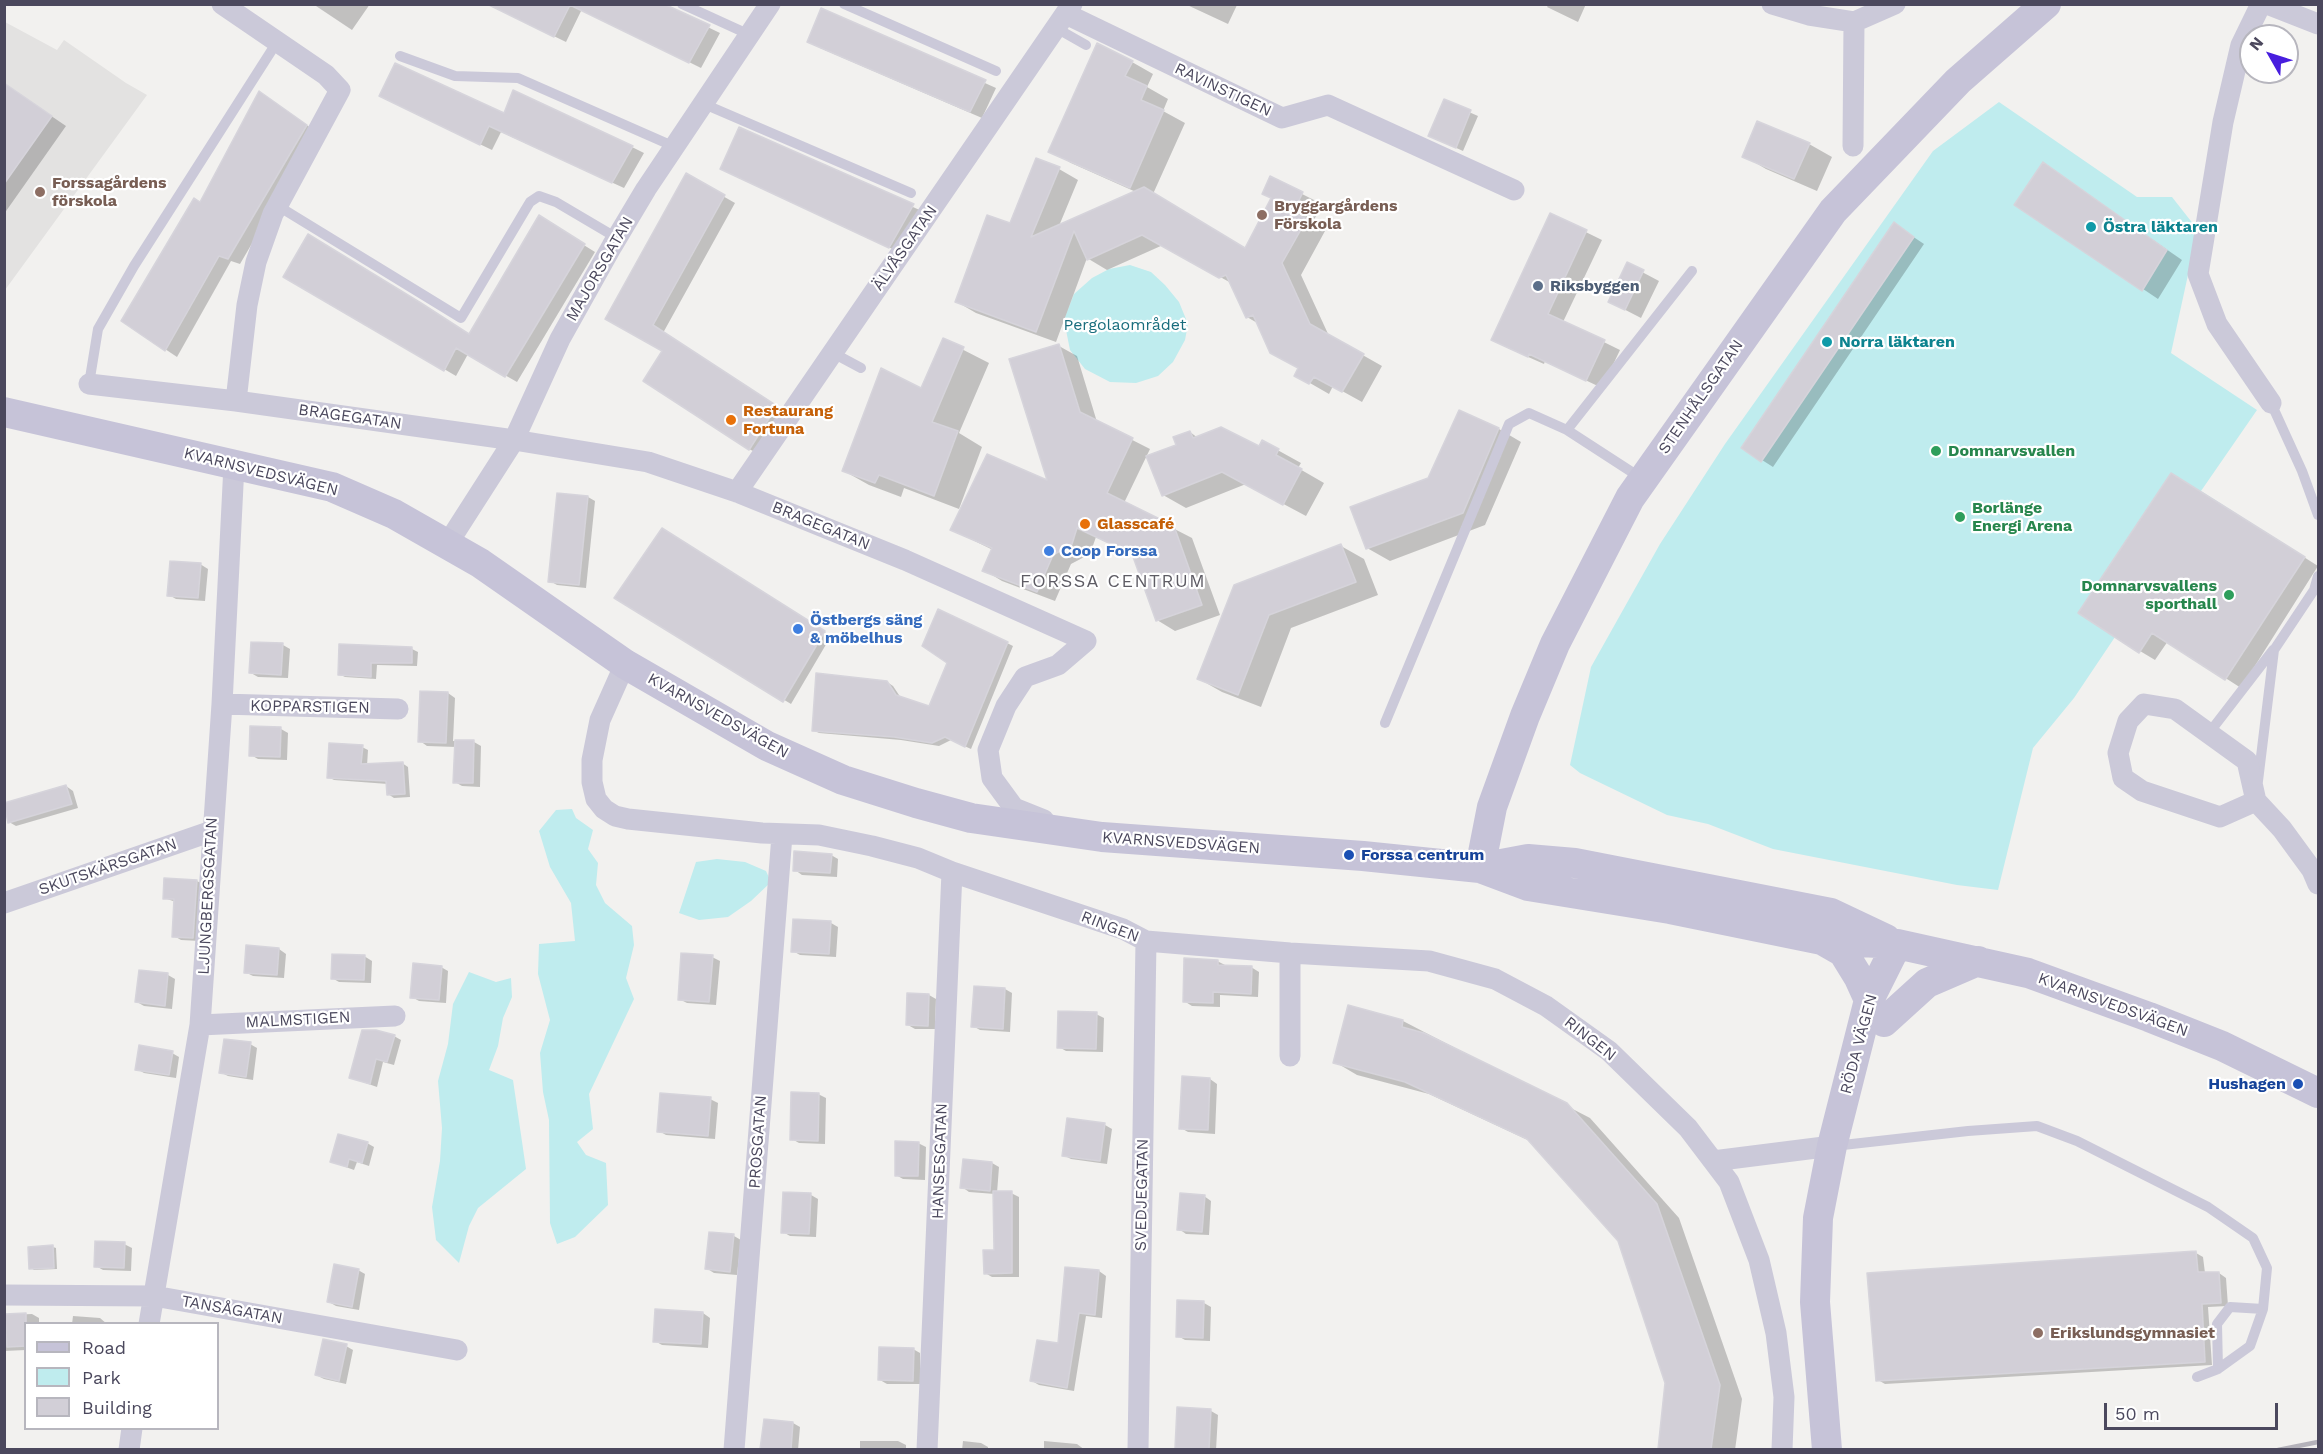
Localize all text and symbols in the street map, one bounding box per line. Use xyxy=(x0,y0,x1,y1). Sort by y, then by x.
north arrow xyxy=(2239,24,2299,84)
text: N xyxy=(2245,33,2267,54)
street label: RAVINSTIGEN xyxy=(1171,59,1275,121)
place label: Forssagårdens förskola xyxy=(52,173,166,211)
marker: Forssagårdens förskola xyxy=(33,185,47,199)
place label: Bryggargårdens Förskola xyxy=(1274,196,1397,234)
street label: ÄLVÅSGATAN xyxy=(869,202,941,294)
marker: Bryggargårdens Förskola xyxy=(1255,208,1269,222)
street label: MAJORSGATAN xyxy=(562,213,638,325)
place label: Östra läktaren xyxy=(2103,217,2218,237)
marker: Östra läktaren xyxy=(2084,220,2098,234)
place label: Riksbyggen xyxy=(1550,276,1640,296)
marker: Riksbyggen xyxy=(1531,279,1545,293)
park label: Pergolaområdet xyxy=(1064,315,1186,335)
place label: Norra läktaren xyxy=(1839,332,1955,352)
marker: Norra läktaren xyxy=(1820,335,1834,349)
street label: STENHÅLSGATAN xyxy=(1654,336,1748,458)
street label: BRAGEGATAN xyxy=(297,400,403,434)
place label: Restaurang Fortuna xyxy=(743,401,833,439)
marker: Restaurang Fortuna xyxy=(724,413,738,427)
place label: Domnarvsvallen xyxy=(1948,441,2075,461)
street label: KVARNSVEDSVÄGEN xyxy=(182,444,340,500)
marker: Domnarvsvallen xyxy=(1929,444,1943,458)
street label: BRAGEGATAN xyxy=(769,498,873,554)
place label: Borlänge Energi Arena xyxy=(1972,498,2072,536)
marker: Borlänge Energi Arena xyxy=(1953,510,1967,524)
place label: Glasscafé xyxy=(1097,514,1174,534)
marker: Glasscafé xyxy=(1078,517,1092,531)
place label: Coop Forssa xyxy=(1061,541,1157,561)
marker: Coop Forssa xyxy=(1042,544,1056,558)
district label: FORSSA CENTRUM xyxy=(1020,571,1206,593)
place label: Domnarvsvallens sporthall xyxy=(2081,576,2217,614)
marker: Domnarvsvallens sporthall xyxy=(2222,588,2236,602)
place label: Östbergs säng & möbelhus xyxy=(810,610,922,648)
marker: Östbergs säng & möbelhus xyxy=(791,622,805,636)
street label: KVARNSVEDSVÄGEN xyxy=(644,669,792,763)
street label: KOPPARSTIGEN xyxy=(250,696,370,718)
street label: LJUNGBERGSGATAN xyxy=(194,817,222,975)
street label: KVARNSVEDSVÄGEN xyxy=(1101,828,1261,858)
street label: SKUTSKÄRSGATAN xyxy=(36,834,180,900)
place label: Forssa centrum xyxy=(1361,845,1484,865)
marker: Forssa centrum xyxy=(1342,848,1356,862)
street label: RINGEN xyxy=(1078,907,1142,947)
street label: KVARNSVEDSVÄGEN xyxy=(2035,969,2191,1041)
street label: RÖDA VÄGEN xyxy=(1836,992,1882,1096)
street label: MALMSTIGEN xyxy=(245,1008,351,1032)
street label: RINGEN xyxy=(1560,1013,1620,1065)
place label: Hushagen xyxy=(2208,1074,2286,1094)
marker: Hushagen xyxy=(2291,1077,2305,1091)
street label: PROSGATAN xyxy=(745,1095,771,1189)
street label: HANSESGATAN xyxy=(928,1103,952,1219)
street label: SVEDJEGATAN xyxy=(1131,1139,1153,1251)
street label: TANSÅGATAN xyxy=(180,1292,284,1328)
legend xyxy=(24,1322,219,1430)
place label: Erikslundsgymnasiet xyxy=(2050,1323,2215,1343)
marker: Erikslundsgymnasiet xyxy=(2031,1326,2045,1340)
text: Road xyxy=(82,1337,126,1358)
text: Park xyxy=(82,1367,121,1388)
scale bar xyxy=(2107,1391,2281,1429)
text: Building xyxy=(82,1397,152,1418)
text: 50 m xyxy=(2115,1403,2160,1424)

